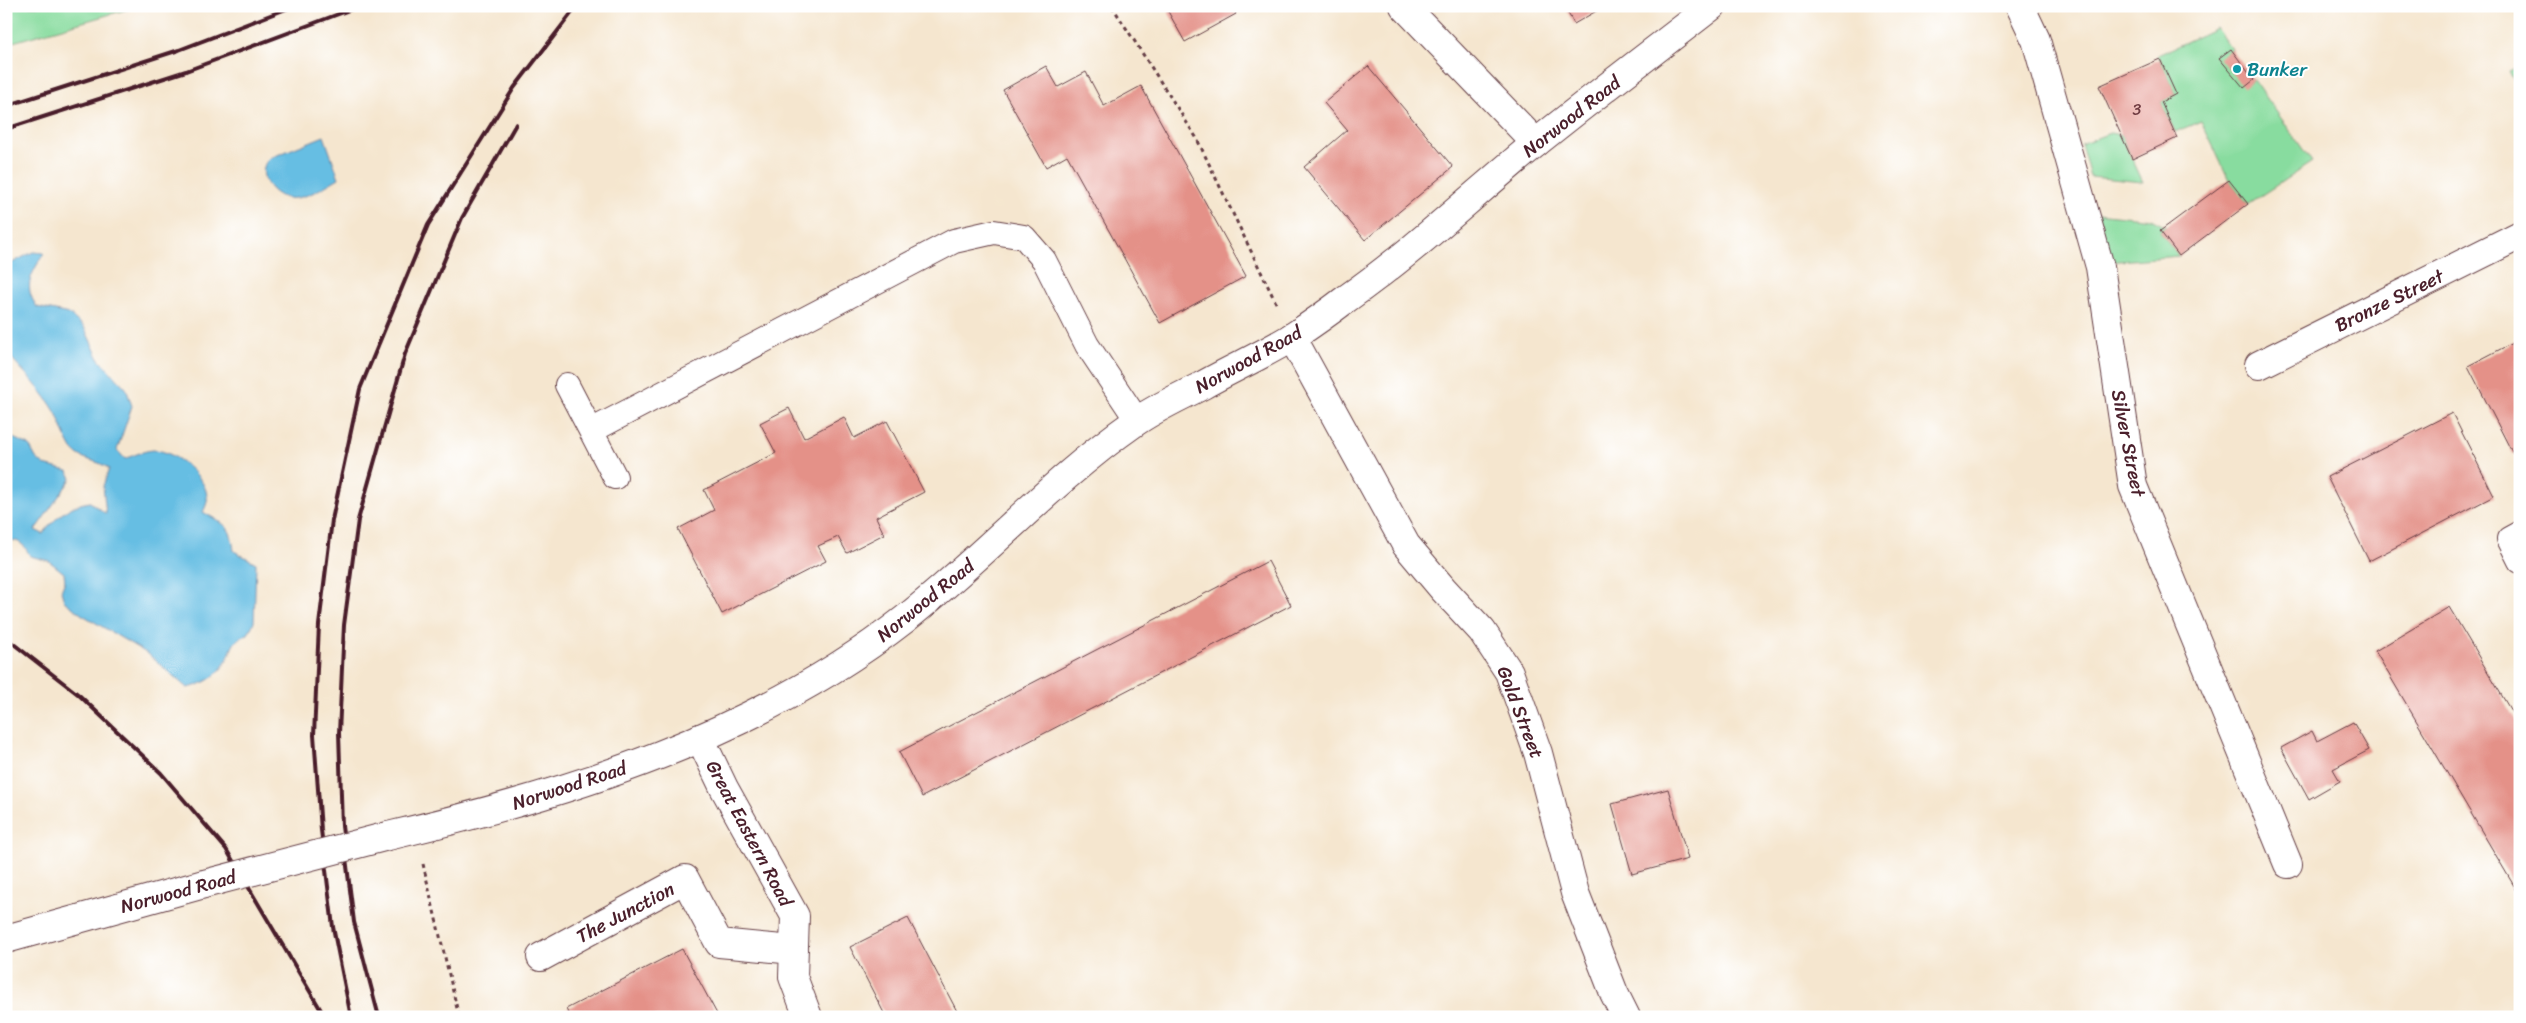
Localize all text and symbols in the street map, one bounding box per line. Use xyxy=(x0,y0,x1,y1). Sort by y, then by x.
place label: Bunker xyxy=(2247,53,2308,86)
marker: Bunker xyxy=(2231,63,2243,75)
street label: Norwood Road xyxy=(1514,66,1630,166)
house number: 3 xyxy=(2133,95,2142,124)
street label: Bronze Street xyxy=(2329,259,2451,341)
street label: Norwood Road xyxy=(1188,315,1310,403)
street label: Silver Street xyxy=(2102,387,2155,501)
street label: Norwood Road xyxy=(869,549,983,650)
street label: Gold Street xyxy=(1488,661,1553,763)
street label: Norwood Road xyxy=(508,751,632,819)
street label: Great Eastern Road xyxy=(697,754,803,914)
street label: Norwood Road xyxy=(117,860,242,923)
street label: The Junction xyxy=(570,873,680,952)

